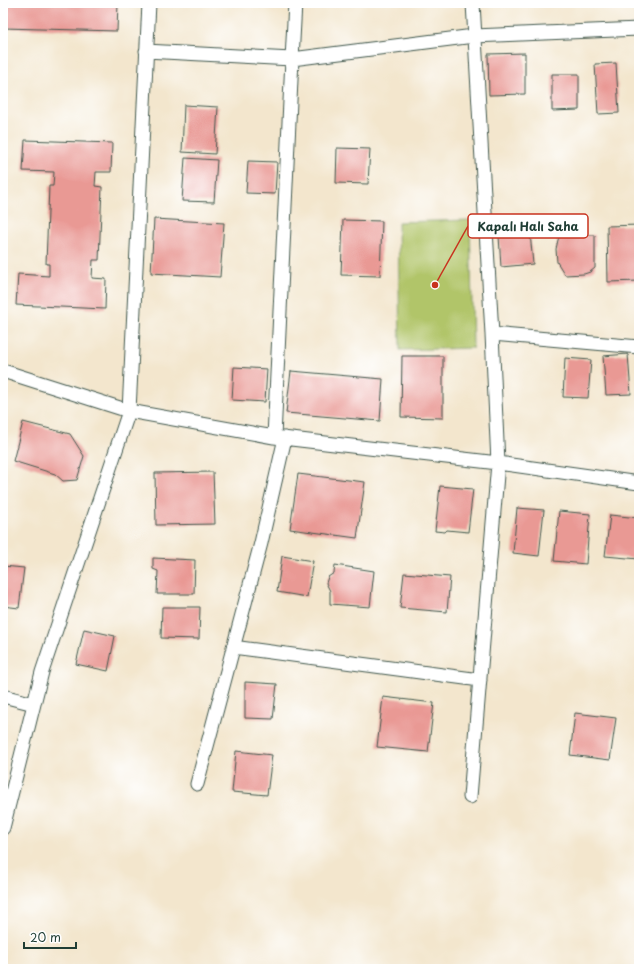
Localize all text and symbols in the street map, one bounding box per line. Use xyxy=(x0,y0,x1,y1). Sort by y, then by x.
callout: Kapalı Halı Saha xyxy=(468,214,588,238)
text: Kapalı Halı Saha xyxy=(477,217,579,235)
scale bar xyxy=(24,924,76,950)
text: 20 m xyxy=(30,928,61,946)

